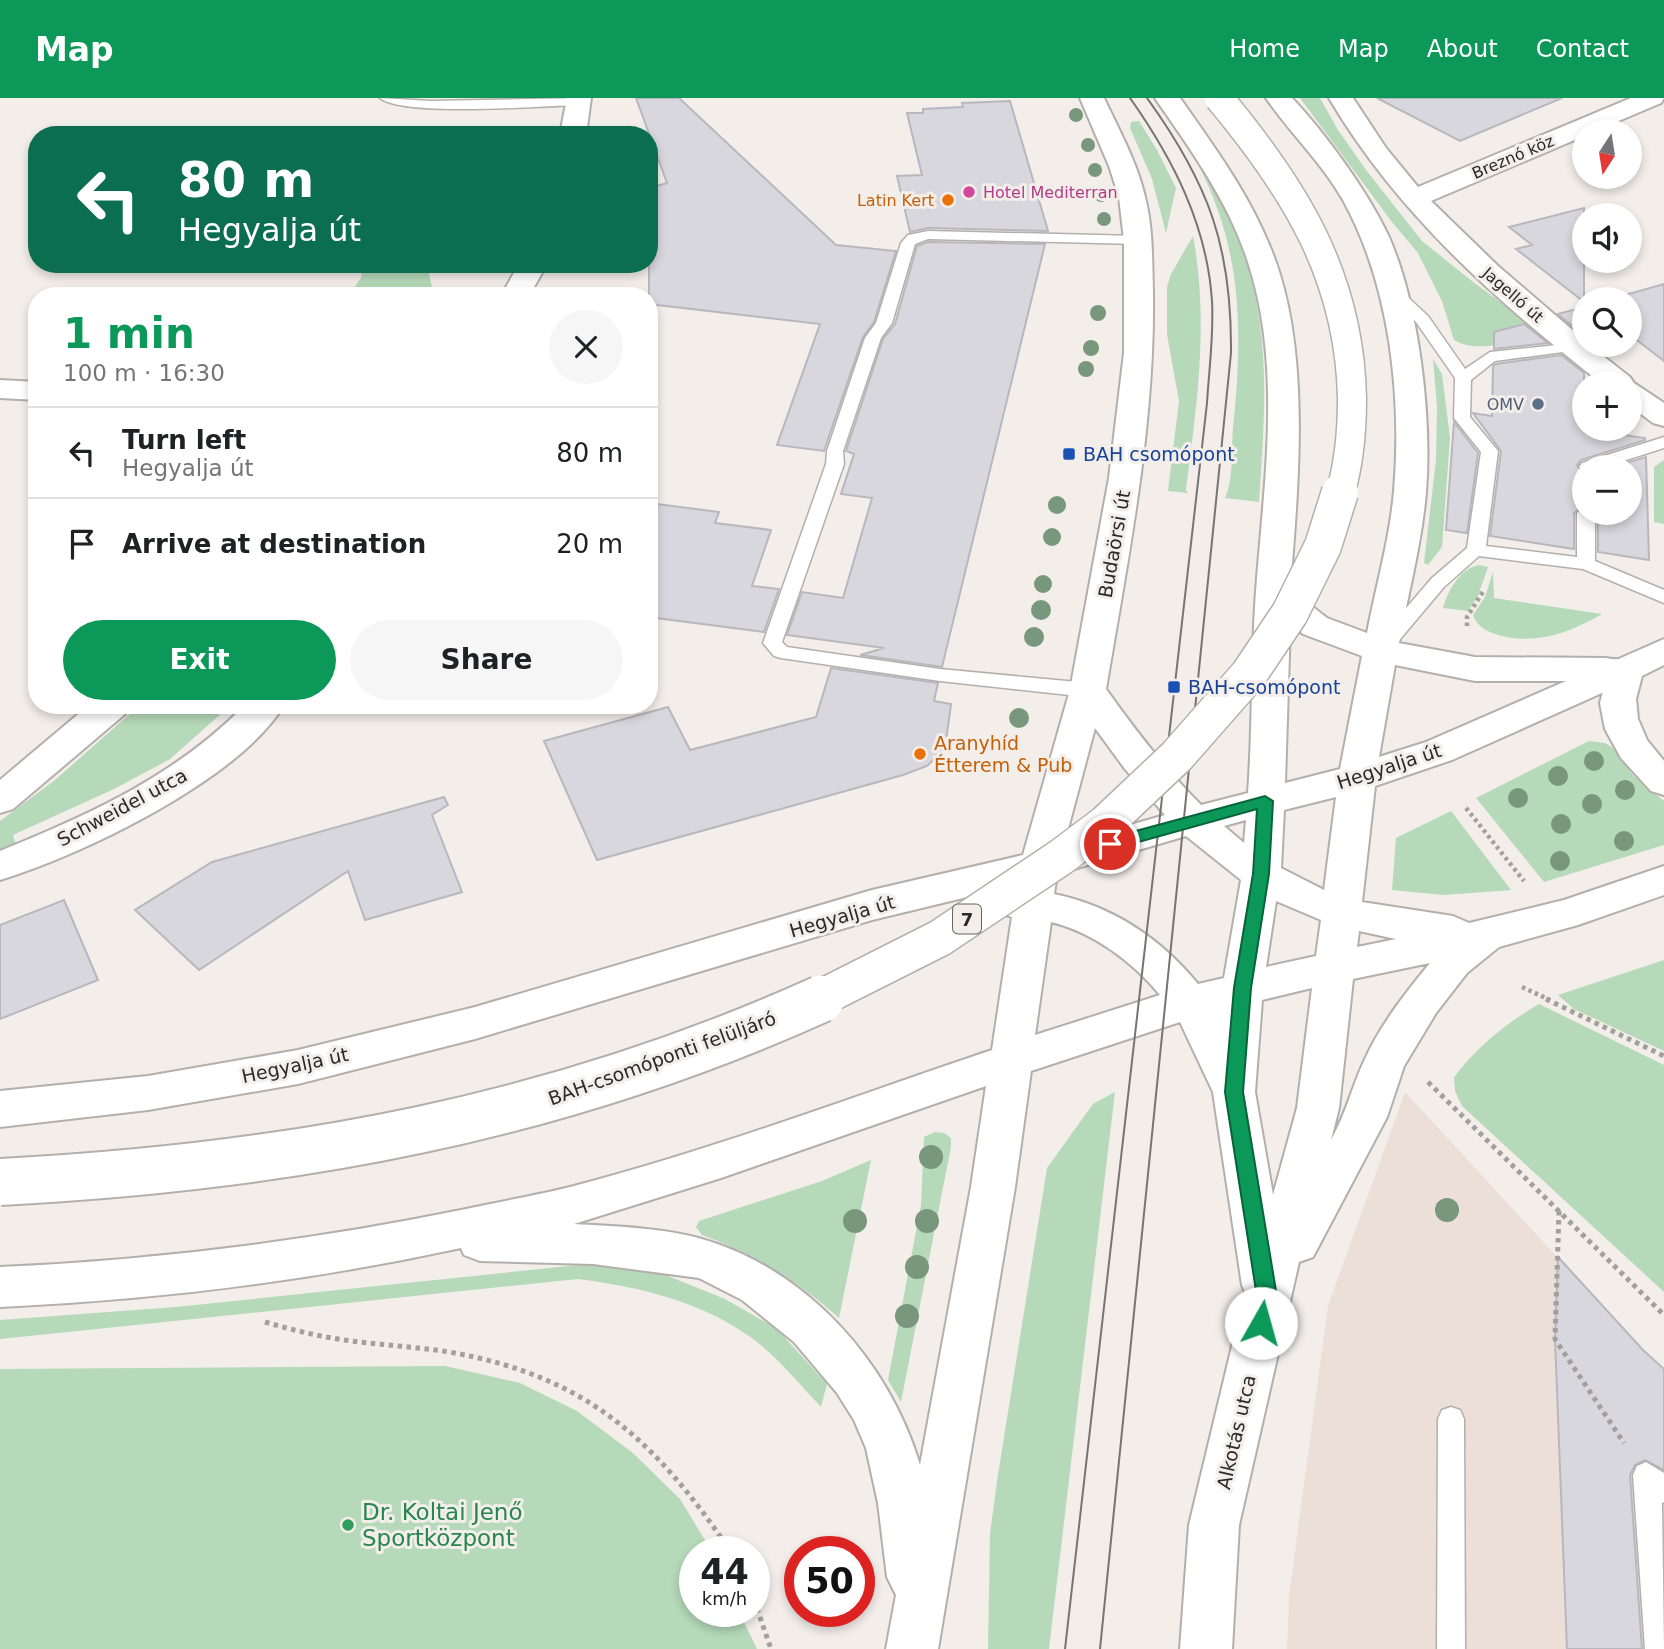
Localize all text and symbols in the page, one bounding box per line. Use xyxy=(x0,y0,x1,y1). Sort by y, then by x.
text: Map xyxy=(35,30,114,69)
text: Home xyxy=(1229,35,1300,63)
text: Map xyxy=(1338,35,1389,63)
text: About xyxy=(1427,35,1498,63)
text: Contact xyxy=(1536,35,1629,63)
north arrow xyxy=(1572,119,1642,189)
map controls xyxy=(1572,119,1642,525)
street label: Breznó köz xyxy=(1469,131,1557,183)
text: 80 m xyxy=(178,152,314,209)
icon: left xyxy=(63,154,154,245)
place label: Hotel Mediterran xyxy=(983,183,1118,202)
marker: Hotel Mediterran xyxy=(961,184,977,200)
place label: Latin Kert xyxy=(857,191,934,210)
marker: Latin Kert xyxy=(940,192,956,208)
button: sound xyxy=(1572,203,1642,273)
text: Hegyalja út xyxy=(178,211,361,249)
street label: Jagelló út xyxy=(1478,263,1547,327)
button: search xyxy=(1572,287,1642,357)
text: 1 min xyxy=(63,309,195,358)
button: close xyxy=(549,310,623,384)
text: 100 m · 16:30 xyxy=(63,360,225,386)
button: + xyxy=(1572,371,1642,441)
place label: OMV xyxy=(1487,395,1524,414)
marker: OMV xyxy=(1530,396,1546,412)
text: Turn left xyxy=(122,425,246,455)
icon: left xyxy=(63,434,101,472)
text: 80 m xyxy=(556,438,623,468)
place label: BAH csomópont xyxy=(1083,443,1235,465)
marker: BAH csomópont xyxy=(1061,446,1077,462)
text: Hegyalja út xyxy=(122,455,254,481)
button: − xyxy=(1572,455,1642,525)
street label: Budaörsi út xyxy=(1094,488,1134,600)
icon: arrive xyxy=(63,525,101,563)
text: Arrive at destination xyxy=(122,529,426,559)
text: 20 m xyxy=(556,529,623,559)
button: Exit xyxy=(63,620,336,700)
button: Share xyxy=(350,620,623,700)
place label: BAH-csomópont xyxy=(1188,676,1340,698)
marker: BAH-csomópont xyxy=(1166,679,1182,695)
place label: Aranyhíd Étterem & Pub xyxy=(934,732,1072,776)
street label: Hegyalja út xyxy=(1334,739,1444,793)
marker: Aranyhíd Étterem & Pub xyxy=(912,746,928,762)
street label: Schweidel utca xyxy=(53,764,191,850)
pin xyxy=(1080,814,1140,874)
icon: arrive xyxy=(1091,825,1129,863)
street label: Hegyalja út xyxy=(787,890,897,942)
road number: 7 xyxy=(953,904,981,934)
street label: BAH-csomóponti felüljáró xyxy=(545,1007,779,1109)
street label: Hegyalja út xyxy=(240,1043,350,1087)
position arrow xyxy=(1224,1286,1298,1360)
street label: Alkotás utca xyxy=(1212,1373,1260,1491)
place label: Dr. Koltai Jenő Sportközpont xyxy=(362,1499,522,1551)
marker: Dr. Koltai Jenő Sportközpont xyxy=(340,1517,356,1533)
speed limit sign: 50 xyxy=(784,1536,875,1627)
text: 44 xyxy=(700,1552,749,1592)
text: km/h xyxy=(702,1588,747,1609)

